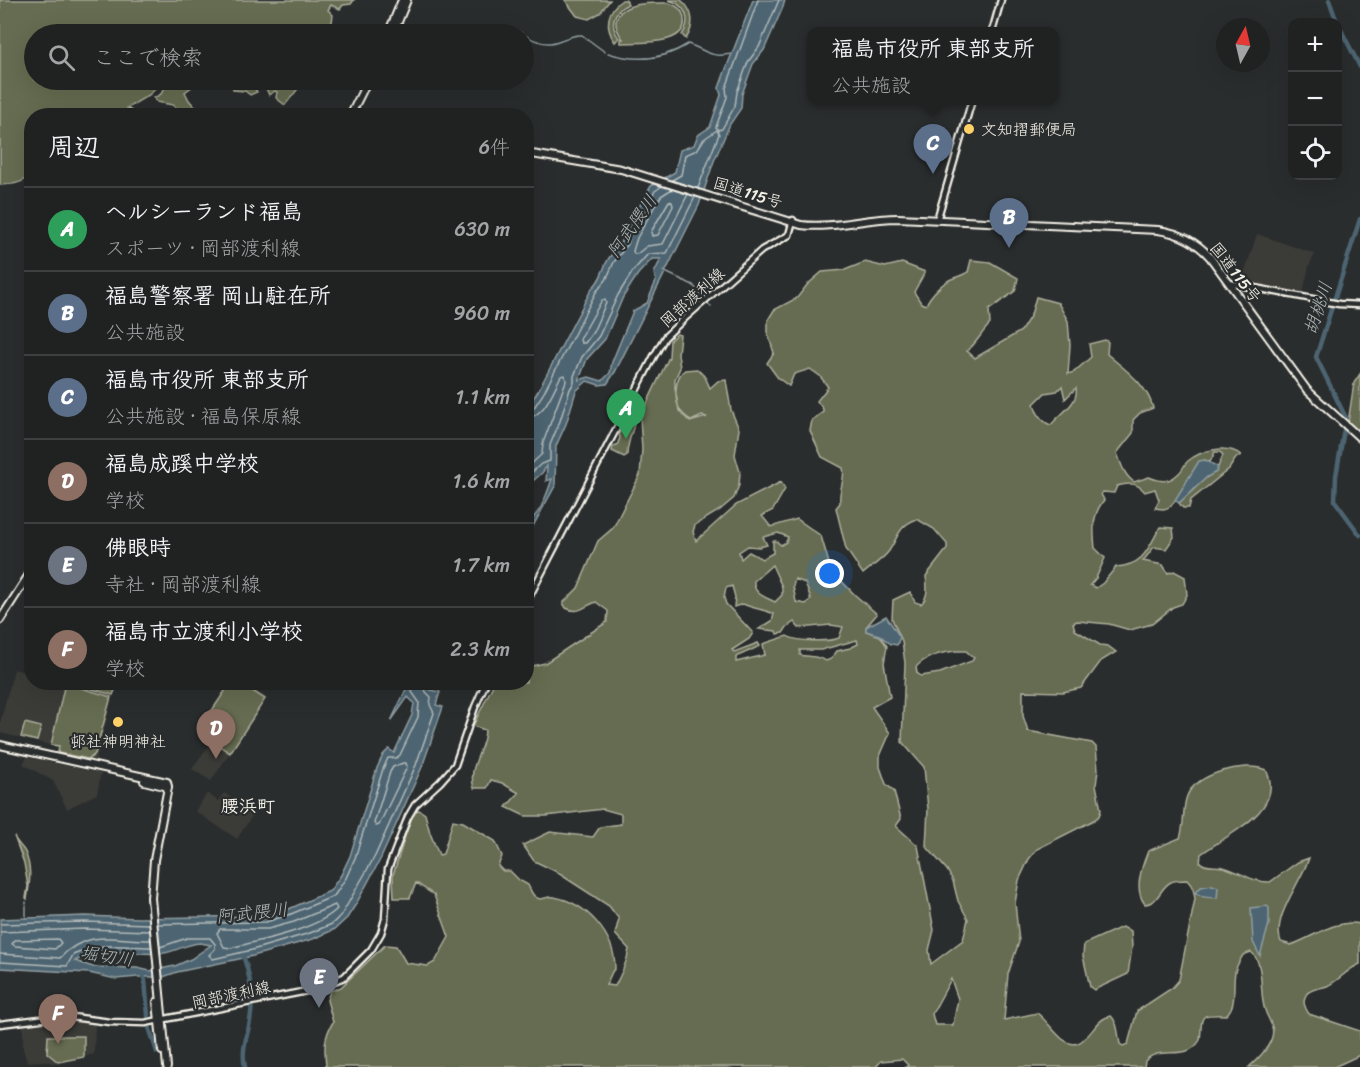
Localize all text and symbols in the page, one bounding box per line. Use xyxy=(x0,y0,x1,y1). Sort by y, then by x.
north arrow xyxy=(1216,18,1270,72)
map controls xyxy=(1288,18,1342,180)
button: + xyxy=(1288,18,1342,72)
search box xyxy=(24,24,534,90)
popup xyxy=(807,27,1059,105)
text: 福島市役所 東部支所 xyxy=(831,29,1035,68)
text: ここで検索 xyxy=(93,38,203,77)
icon: search xyxy=(45,41,78,74)
text: 公共施設 xyxy=(831,68,911,103)
button: − xyxy=(1288,72,1342,126)
place label: 文知摺郵便局 xyxy=(981,115,1077,144)
marker: 文知摺郵便局 xyxy=(962,122,976,136)
text: 周辺 xyxy=(48,124,100,170)
pin: C xyxy=(914,124,952,174)
button: locate xyxy=(1288,126,1342,180)
text: 6件 xyxy=(479,130,510,165)
street label: 国道115号 xyxy=(709,168,786,217)
water label: 阿武隈川 xyxy=(598,187,666,265)
text: ヘルシーランド福島 xyxy=(105,192,303,231)
pin: B xyxy=(990,198,1028,248)
text: A xyxy=(61,212,74,247)
text: 630 m xyxy=(454,212,510,247)
text: スポーツ · 岡部渡利線 xyxy=(105,231,300,266)
street label: 国道115号 xyxy=(1202,235,1269,309)
street label: 岡部渡利線 xyxy=(653,260,732,335)
text: 福島警察署 岡山駐在所 xyxy=(105,276,331,315)
water label: 胡桃川 xyxy=(1294,277,1342,339)
text: B xyxy=(61,296,74,331)
text: 960 m xyxy=(453,296,510,331)
text: 公共施設 xyxy=(105,315,185,350)
text: 福島市役所 東部支所 xyxy=(105,360,309,399)
text: C xyxy=(61,380,74,415)
text: 1.1 km xyxy=(456,380,510,415)
pin: A xyxy=(606,390,646,439)
text: 公共施設 · 福島保原線 xyxy=(105,399,301,434)
text: 福島成蹊中学校 xyxy=(105,444,259,483)
text: D xyxy=(62,464,73,499)
text: 1.6 km xyxy=(453,464,510,499)
text: 学校 xyxy=(105,483,145,518)
text: 佛眼時 xyxy=(105,528,171,567)
text: E xyxy=(62,548,73,583)
text: 1.7 km xyxy=(453,548,510,583)
your location xyxy=(815,559,844,588)
text: 寺社 · 岡部渡利線 xyxy=(105,567,261,602)
text: 福島市立渡利小学校 xyxy=(105,612,303,651)
text: F xyxy=(62,632,73,667)
text: 2.3 km xyxy=(450,632,510,667)
text: 学校 xyxy=(105,651,145,686)
pin: D xyxy=(196,710,236,759)
marker: 邨社神明神社 xyxy=(111,715,125,729)
place label: 邨社神明神社 xyxy=(70,727,166,756)
district label: 腰浜町 xyxy=(221,790,275,822)
water label: 阿武隈川 xyxy=(215,893,289,933)
water label: 堀切川 xyxy=(78,936,136,976)
pin: E xyxy=(300,958,338,1008)
street label: 岡部渡利線 xyxy=(189,972,273,1017)
pin: F xyxy=(38,994,78,1044)

